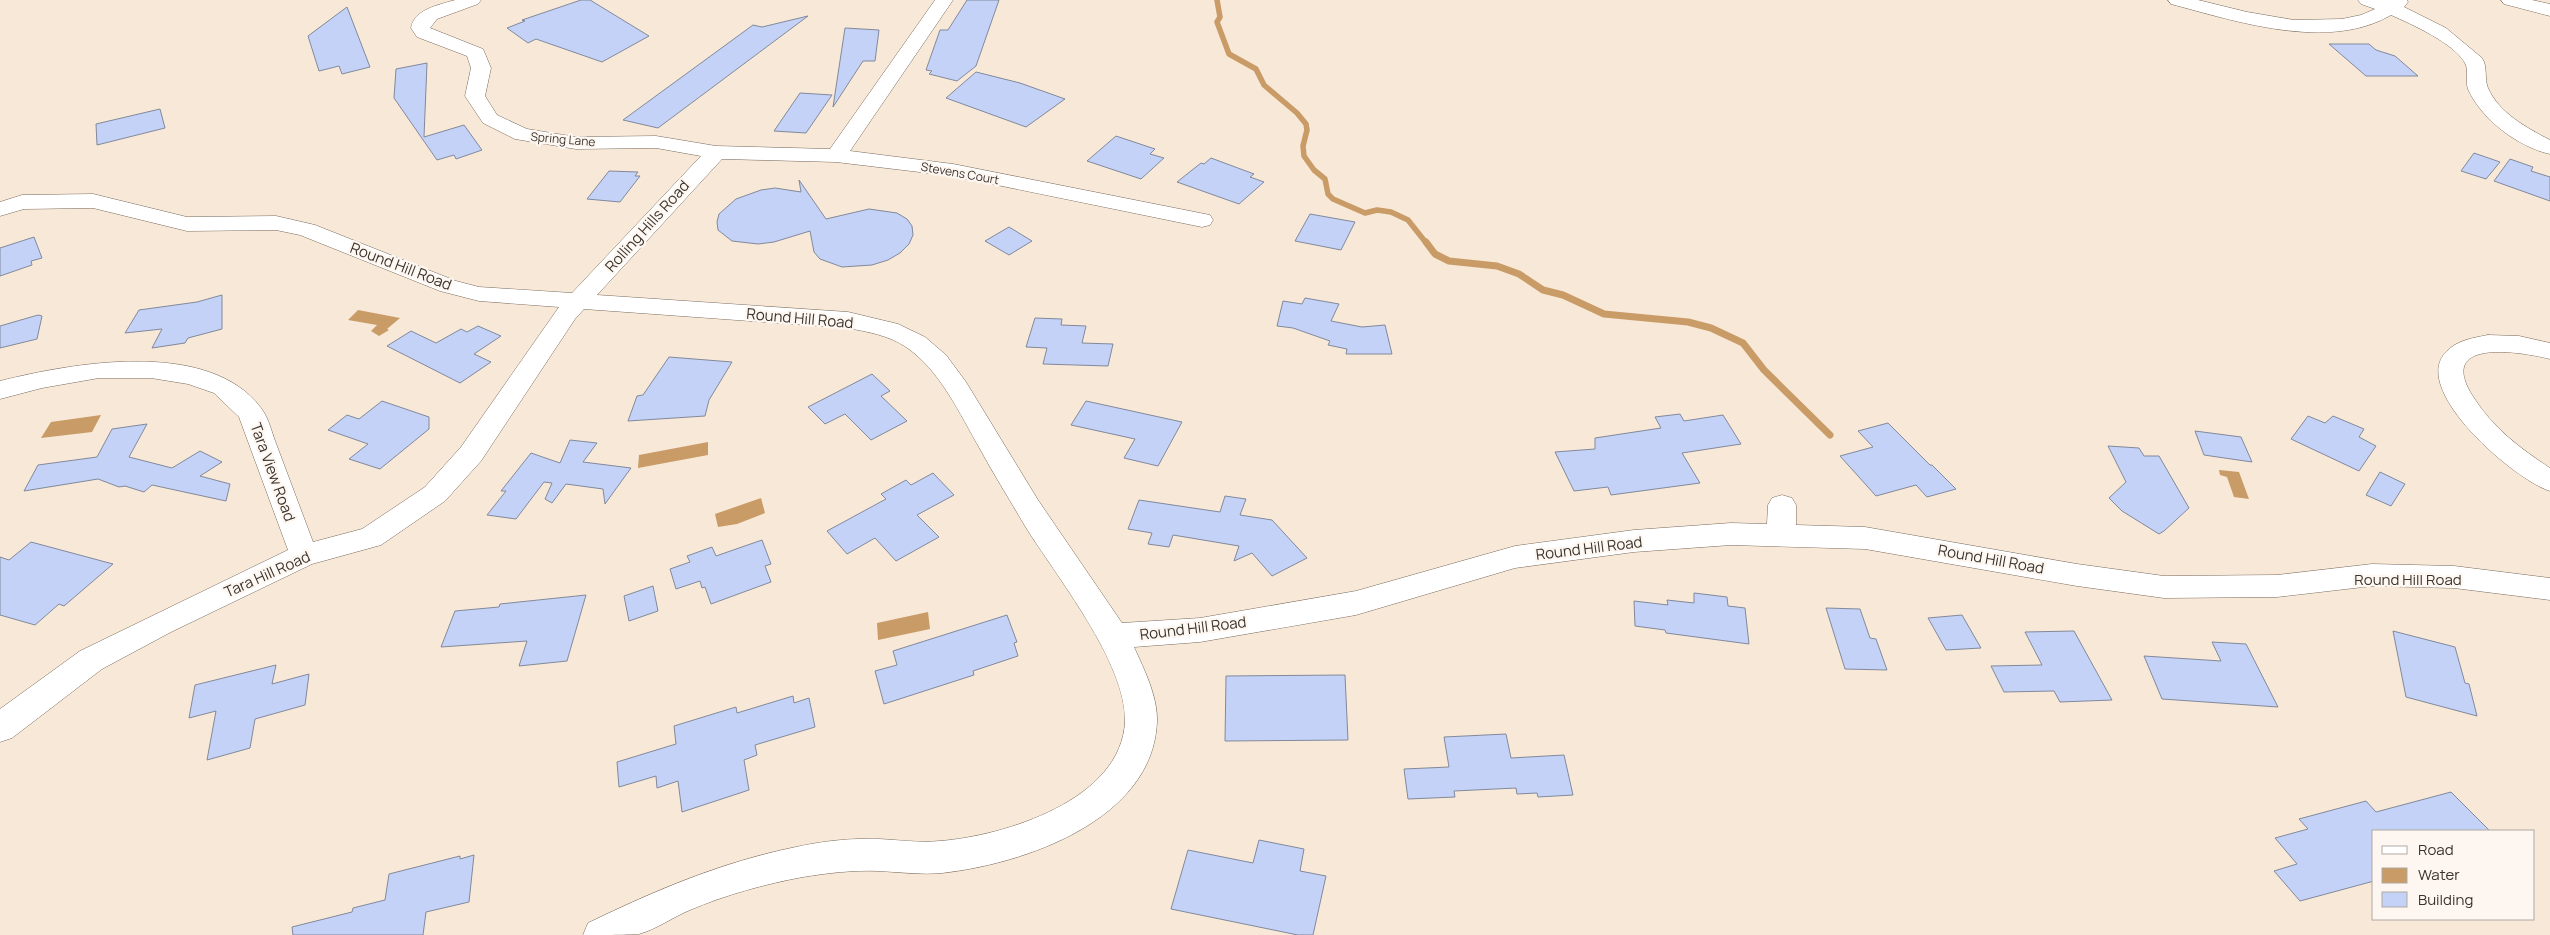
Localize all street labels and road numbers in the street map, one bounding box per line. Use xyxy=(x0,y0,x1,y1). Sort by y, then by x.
street label: Spring Lane xyxy=(530,128,596,150)
street label: Stevens Court xyxy=(920,158,1001,188)
street label: Rolling Hills Road xyxy=(600,176,694,276)
street label: Round Hill Road xyxy=(347,237,455,295)
street label: Round Hill Road xyxy=(746,303,854,333)
street label: Tara View Road xyxy=(245,420,301,524)
street label: Round Hill Road xyxy=(1534,531,1644,565)
street label: Round Hill Road xyxy=(1936,539,2046,579)
street label: Tara Hill Road xyxy=(221,546,313,602)
street label: Round Hill Road xyxy=(2354,569,2462,590)
street label: Round Hill Road xyxy=(1138,611,1248,645)

